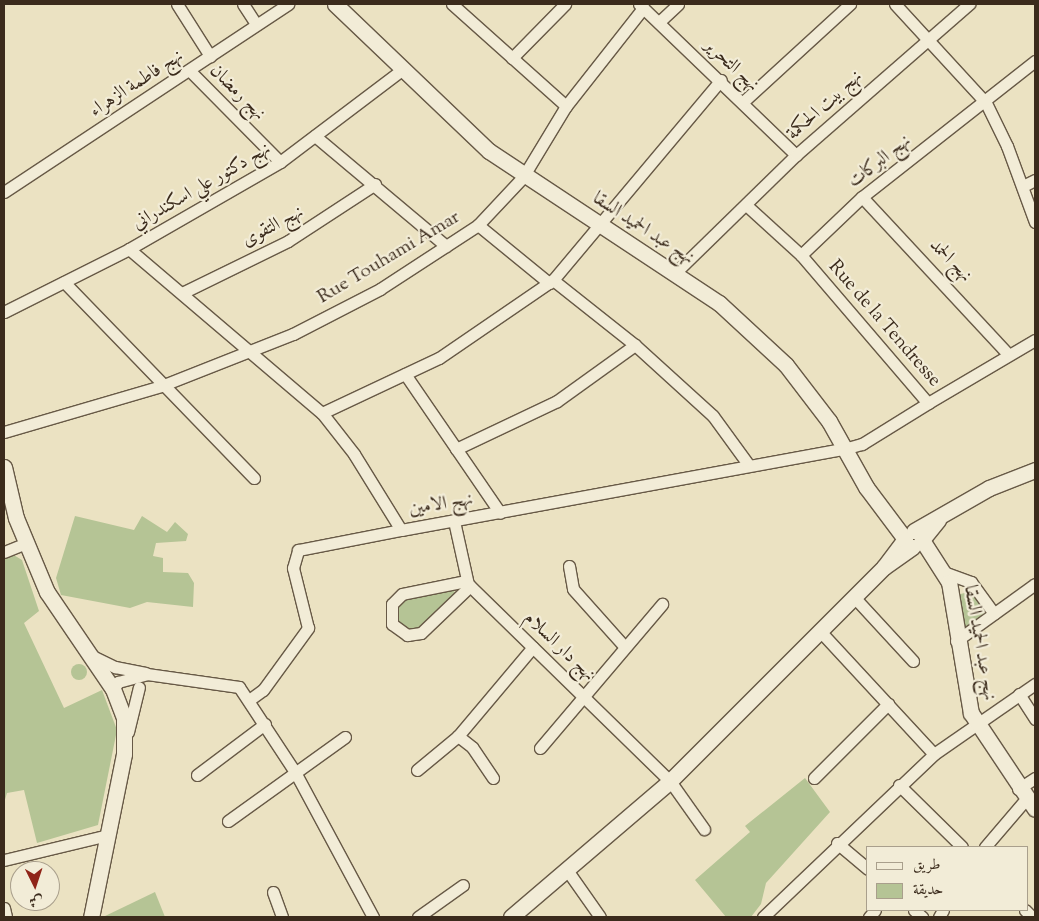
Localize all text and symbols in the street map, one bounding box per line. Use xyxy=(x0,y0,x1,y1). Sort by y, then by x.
street label: نهج التحرير xyxy=(699,35,763,97)
street label: نهج فاطمة الزهراء xyxy=(86,45,188,123)
street label: نهج رمضان xyxy=(204,60,270,126)
street label: نهج بيت الحكمة xyxy=(782,66,868,146)
street label: نهج البركات xyxy=(844,130,916,194)
street label: نهج دكتور علي اسكندراني xyxy=(129,138,275,236)
street label: نهج عبد الحميد السقا xyxy=(588,188,698,270)
street label: نهج التقوى xyxy=(238,201,308,253)
street label: Rue Touhami Amar xyxy=(314,207,464,309)
street label: نهج الحمد xyxy=(924,235,976,287)
street label: Rue de la Tendresse xyxy=(823,256,945,392)
street label: نهج الامين xyxy=(407,489,475,521)
street label: نهج عبد الحميد السقا xyxy=(958,584,1000,702)
street label: نهج دار السلام xyxy=(519,607,599,687)
legend xyxy=(866,846,1029,911)
text: طريق xyxy=(913,855,940,876)
north arrow xyxy=(10,861,60,911)
text: حديقة xyxy=(913,880,943,901)
text: ش xyxy=(28,890,44,910)

